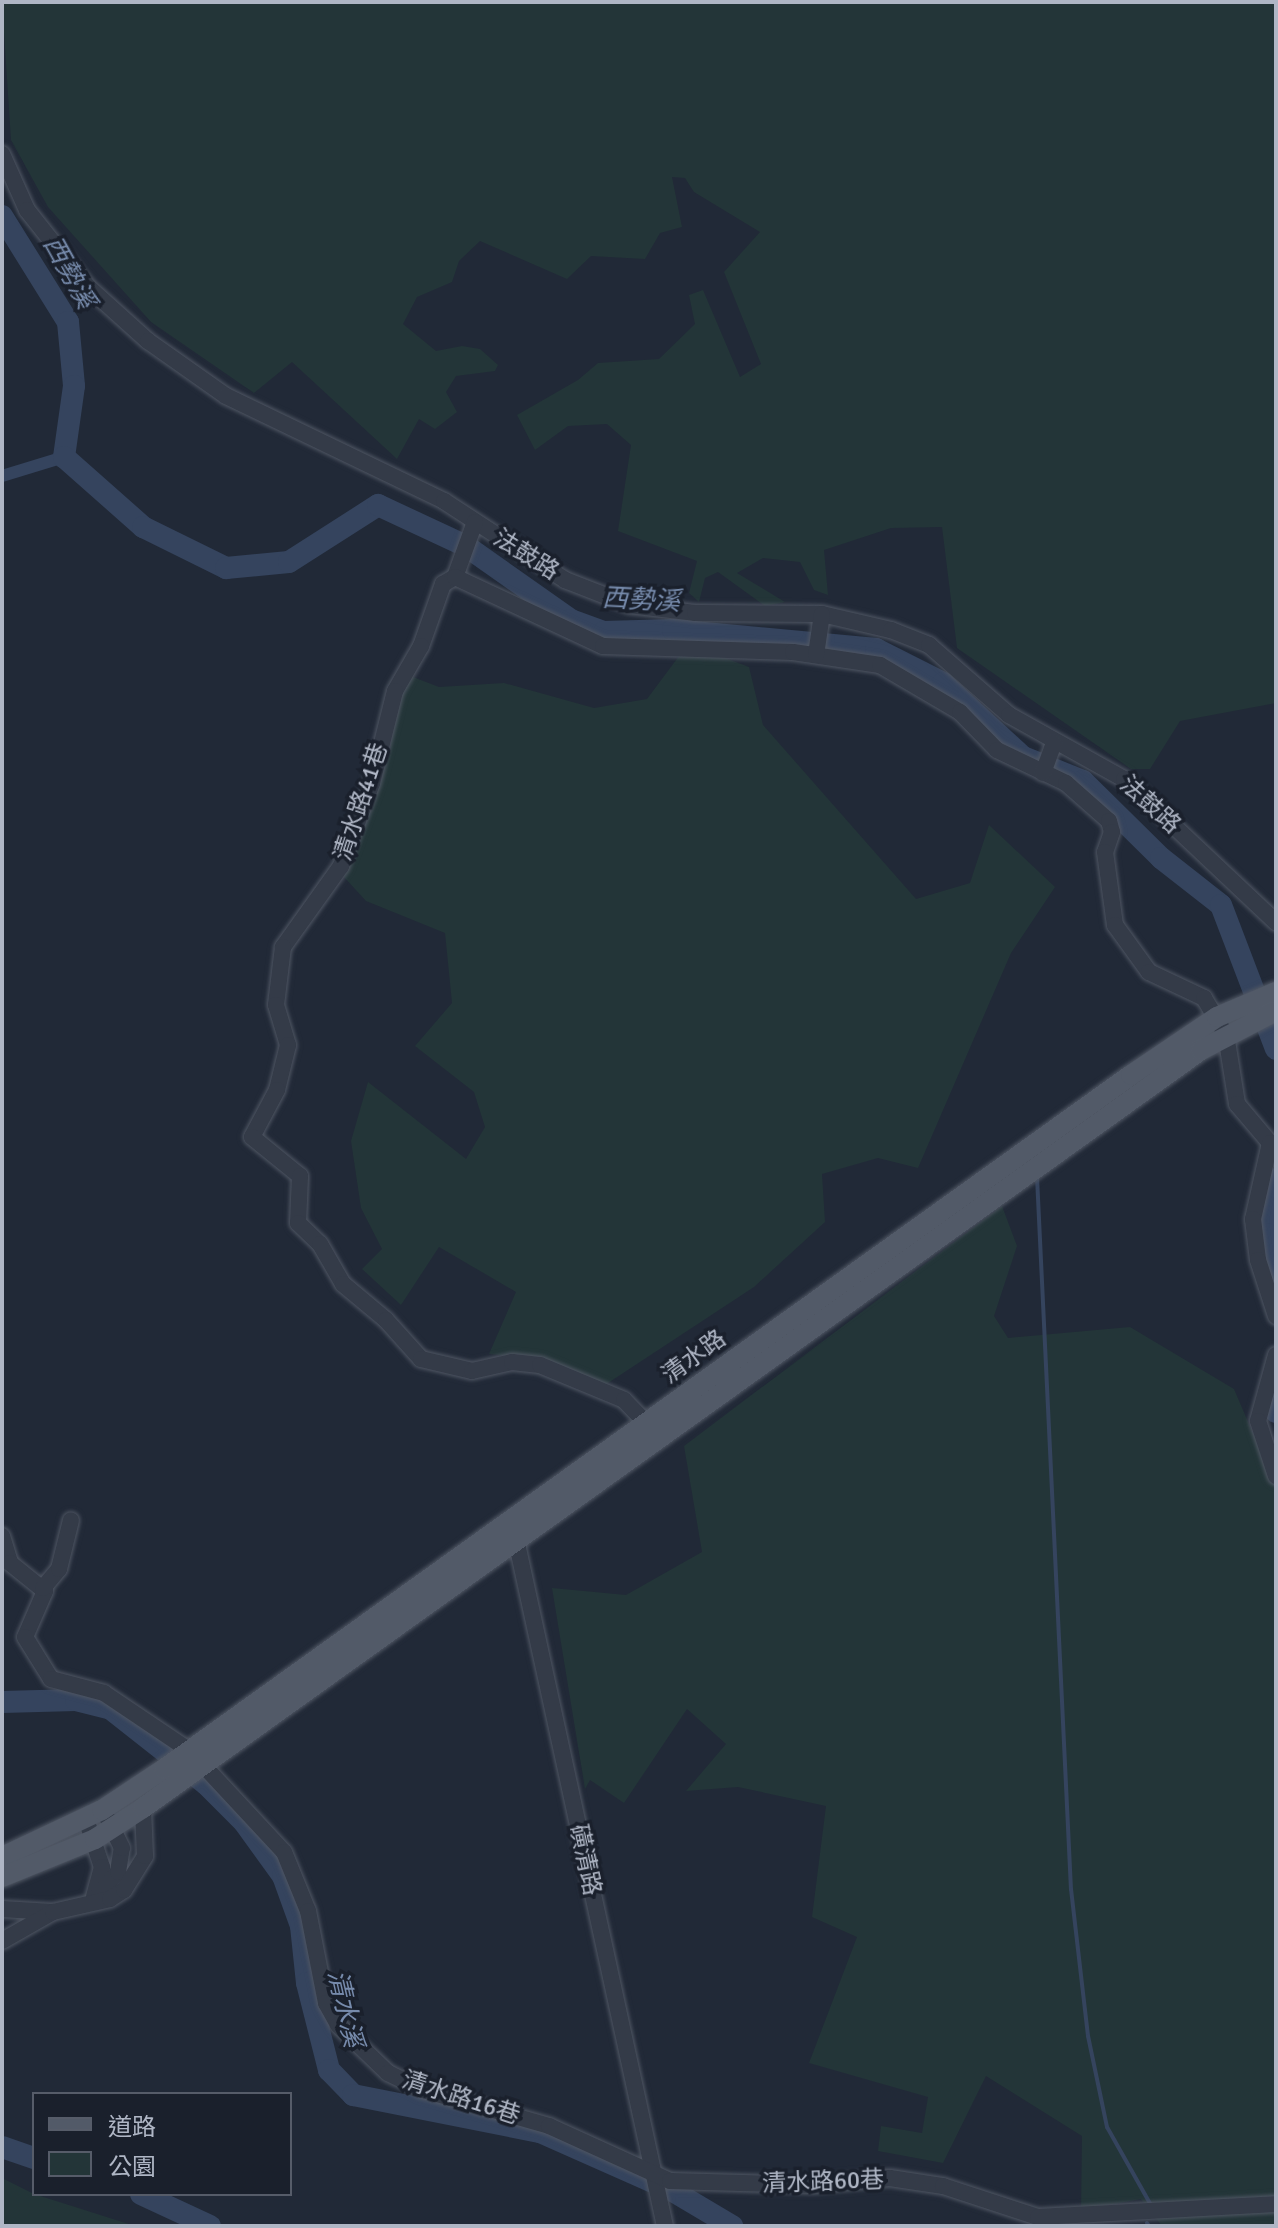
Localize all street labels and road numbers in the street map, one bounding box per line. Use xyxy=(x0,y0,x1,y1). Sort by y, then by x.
street label: 法鼓路 xyxy=(488,524,564,586)
street label: 清水路41巷 xyxy=(328,740,394,864)
street label: 法鼓路 xyxy=(1114,770,1186,840)
street label: 清水路 xyxy=(656,1324,732,1390)
street label: 磺清路 xyxy=(563,1822,607,1898)
street label: 清水路16巷 xyxy=(399,2065,523,2131)
street label: 清水路60巷 xyxy=(762,2165,884,2199)

